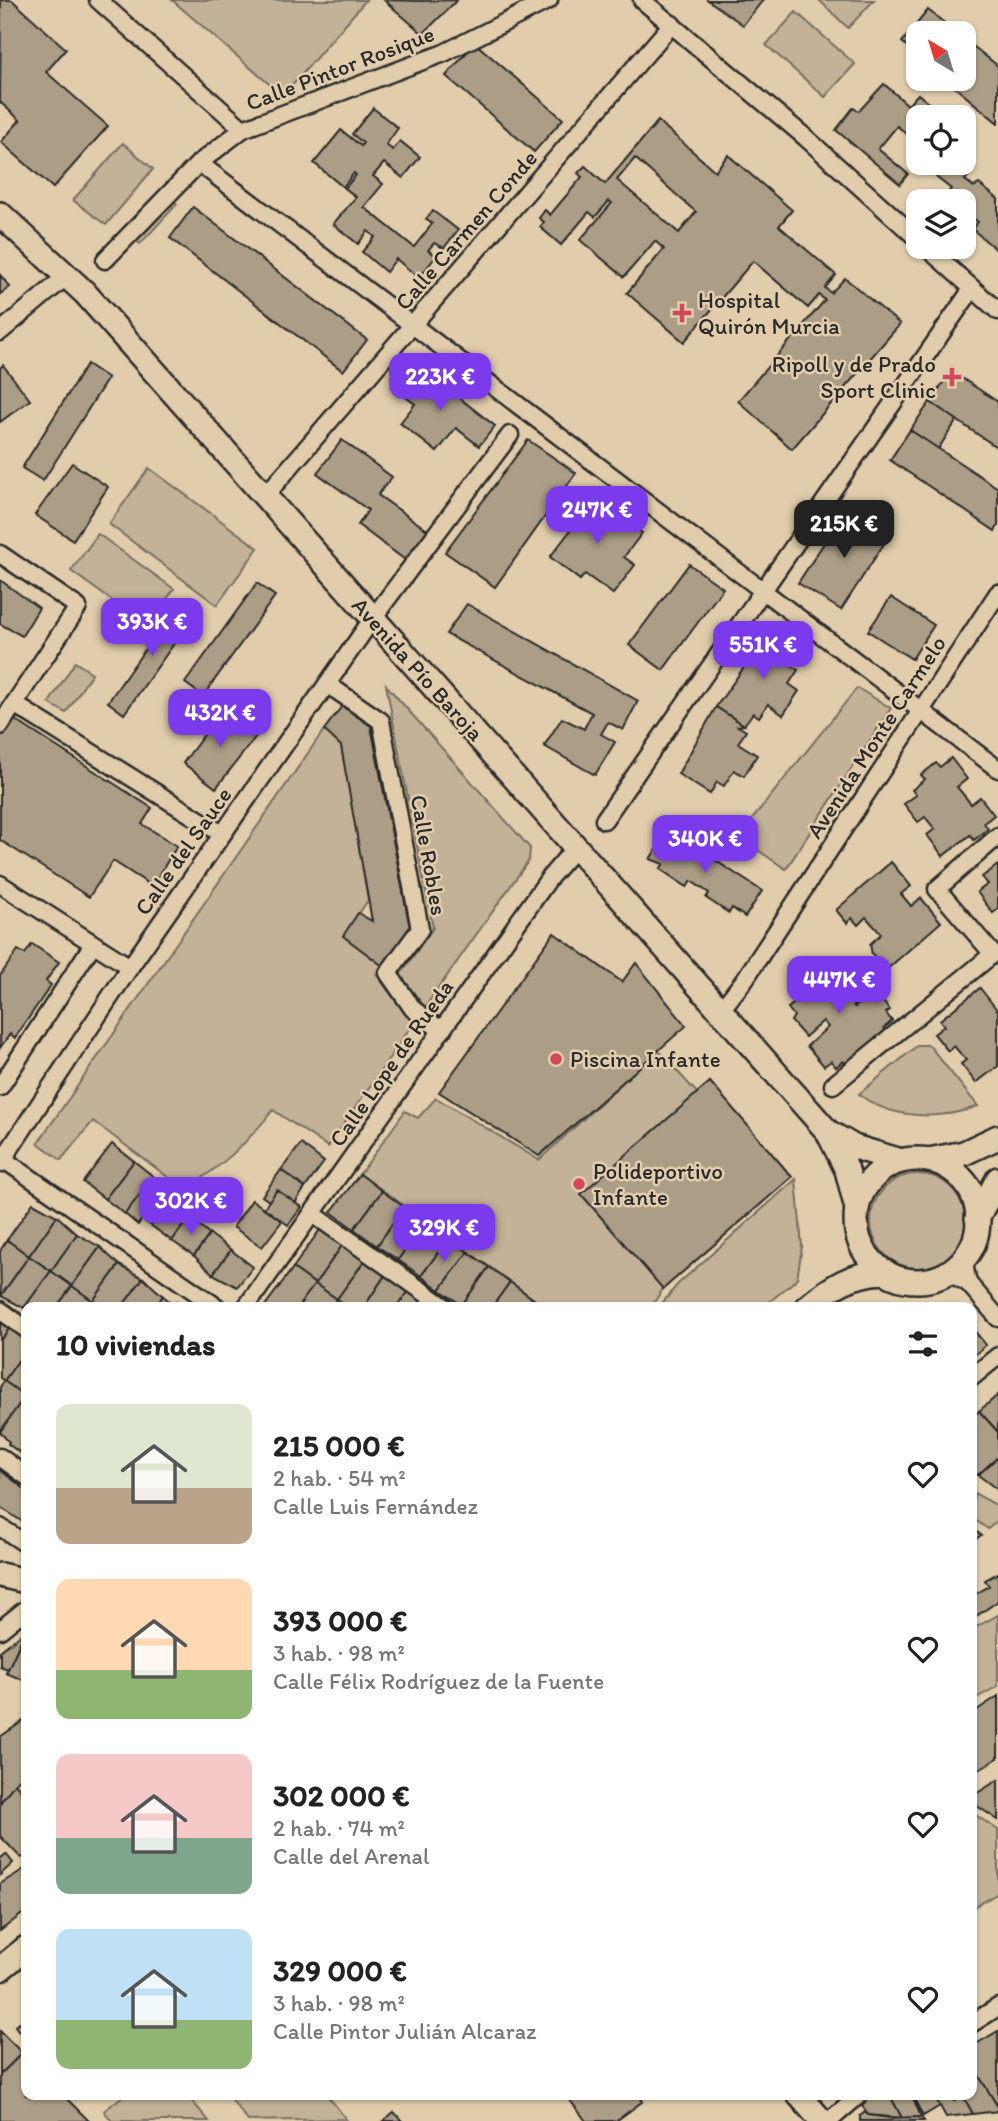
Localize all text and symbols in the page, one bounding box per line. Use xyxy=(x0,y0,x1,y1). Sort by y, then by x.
street label: Calle Pintor Rosique xyxy=(242,19,438,117)
north arrow xyxy=(906,21,976,91)
map controls xyxy=(906,21,976,259)
button: locate xyxy=(906,105,976,175)
street label: Calle Carmen Conde xyxy=(389,144,543,316)
button: layers xyxy=(906,189,976,259)
place label: Hospital Quirón Murcia xyxy=(698,286,840,340)
marker: Hospital Quirón Murcia xyxy=(672,303,692,323)
place label: Ripoll y de Prado Sport Clinic xyxy=(772,350,936,404)
pin: 223K € xyxy=(383,354,497,413)
text: 223K € xyxy=(405,362,475,390)
marker: Ripoll y de Prado Sport Clinic xyxy=(942,367,962,387)
pin: 247K € xyxy=(540,486,654,546)
text: 247K € xyxy=(562,495,632,523)
pin: 215K € xyxy=(787,500,901,560)
text: 215K € xyxy=(810,509,878,537)
street label: Avenida Pío Baroja xyxy=(346,591,490,747)
pin: 393K € xyxy=(95,598,209,658)
text: 393K € xyxy=(117,607,187,635)
pin: 551K € xyxy=(706,622,820,681)
text: 551K € xyxy=(729,630,797,658)
street label: Avenida Monte Carmelo xyxy=(800,631,952,843)
pin: 432K € xyxy=(163,690,277,749)
text: 432K € xyxy=(184,698,256,726)
street label: Calle del Sauce xyxy=(128,781,238,921)
street label: Calle Robles xyxy=(405,793,453,917)
pin: 340K € xyxy=(648,816,762,875)
text: 340K € xyxy=(668,824,742,852)
pin: 447K € xyxy=(782,956,896,1016)
text: 447K € xyxy=(803,965,875,993)
street label: Calle Lope de Rueda xyxy=(323,974,459,1152)
place label: Piscina Infante xyxy=(570,1045,721,1073)
marker: Piscina Infante xyxy=(548,1051,564,1067)
place label: Polideportivo Infante xyxy=(593,1157,723,1211)
marker: Polideportivo Infante xyxy=(571,1176,587,1192)
pin: 302K € xyxy=(134,1178,248,1237)
text: 302K € xyxy=(155,1186,227,1214)
pin: 329K € xyxy=(387,1204,501,1264)
text: 329K € xyxy=(409,1213,479,1241)
icon: filters xyxy=(904,1325,942,1363)
text: 10 viviendas xyxy=(56,1326,215,1363)
text: 215 000 € xyxy=(273,1427,405,1464)
icon: home xyxy=(112,1432,196,1516)
icon: heart xyxy=(904,1455,942,1493)
text: 2 hab. · 54 m² xyxy=(273,1464,406,1492)
text: Calle Luis Fernández xyxy=(273,1492,478,1520)
text: 393 000 € xyxy=(273,1602,407,1639)
icon: home xyxy=(112,1607,196,1691)
icon: heart xyxy=(904,1630,942,1668)
text: 3 hab. · 98 m² xyxy=(273,1639,405,1667)
text: Calle Félix Rodríguez de la Fuente xyxy=(273,1667,604,1695)
text: 302 000 € xyxy=(273,1777,410,1814)
icon: home xyxy=(112,1782,196,1866)
icon: heart xyxy=(904,1805,942,1843)
text: 2 hab. · 74 m² xyxy=(273,1814,405,1842)
text: Calle del Arenal xyxy=(273,1842,429,1870)
text: 329 000 € xyxy=(273,1952,407,1989)
icon: home xyxy=(112,1957,196,2041)
icon: heart xyxy=(904,1980,942,2018)
text: 3 hab. · 98 m² xyxy=(273,1989,405,2017)
text: Calle Pintor Julián Alcaraz xyxy=(273,2017,536,2045)

